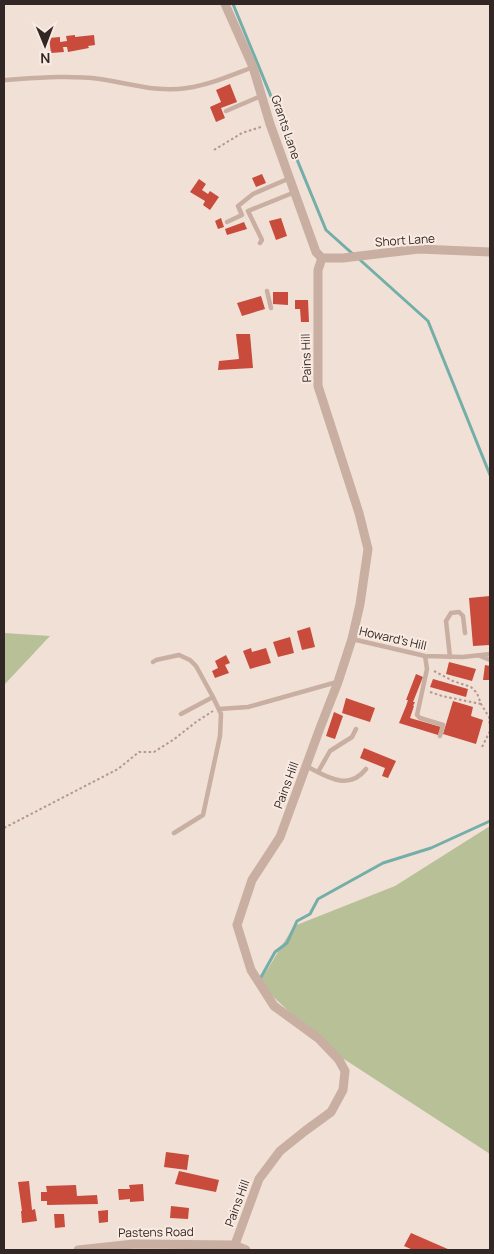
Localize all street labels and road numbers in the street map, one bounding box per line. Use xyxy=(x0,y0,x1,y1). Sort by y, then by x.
street label: Grants Lane xyxy=(267,93,305,161)
street label: Short Lane xyxy=(374,229,436,251)
street label: Pains Hill xyxy=(297,333,315,383)
street label: Howard's Hill xyxy=(358,622,428,654)
street label: Pains Hill xyxy=(270,759,302,811)
street label: Pains Hill xyxy=(221,1177,253,1229)
street label: Pastens Road xyxy=(118,1223,194,1241)

